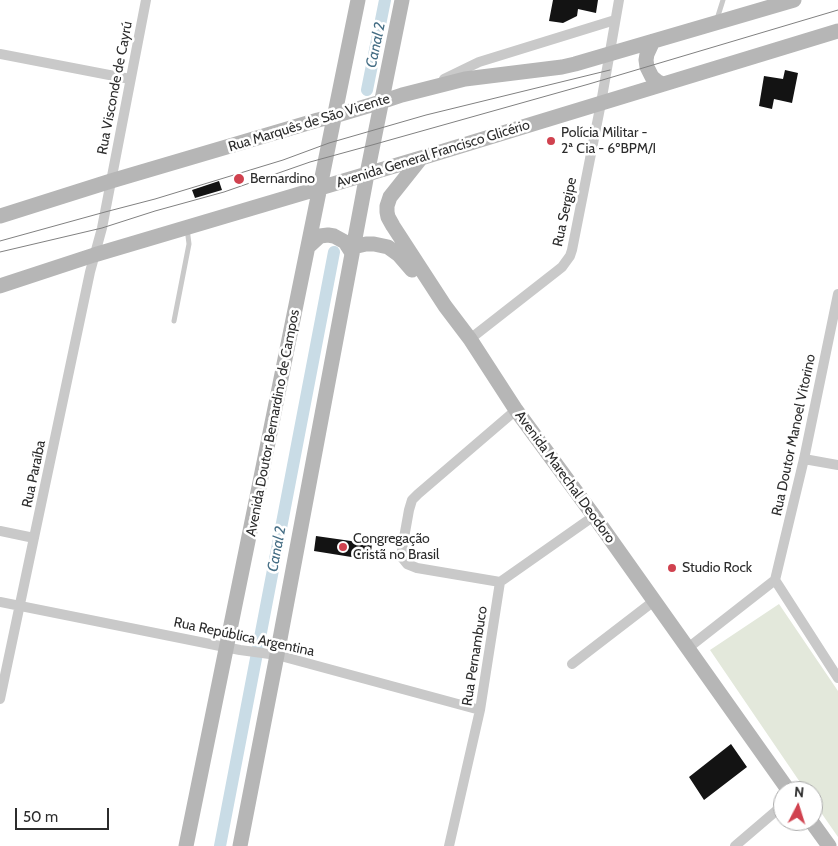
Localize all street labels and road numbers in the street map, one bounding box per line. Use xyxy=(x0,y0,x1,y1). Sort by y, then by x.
street label: Rua Visconde de Cayrú xyxy=(94,20,136,156)
street label: Rua Marquês de São Vicente xyxy=(226,90,392,156)
street label: Avenida General Francisco Glicério xyxy=(334,117,532,191)
street label: Rua Sergipe xyxy=(549,176,581,248)
street label: Avenida Doutor Bernardino de Campos xyxy=(243,308,303,538)
street label: Rua Doutor Manoel Vitorino xyxy=(769,353,819,517)
street label: Avenida Marechal Deodoro xyxy=(511,408,619,546)
street label: Rua Paraíba xyxy=(19,439,49,509)
street label: Rua Pernambuco xyxy=(459,605,491,707)
street label: Rua República Argentina xyxy=(172,614,316,660)

